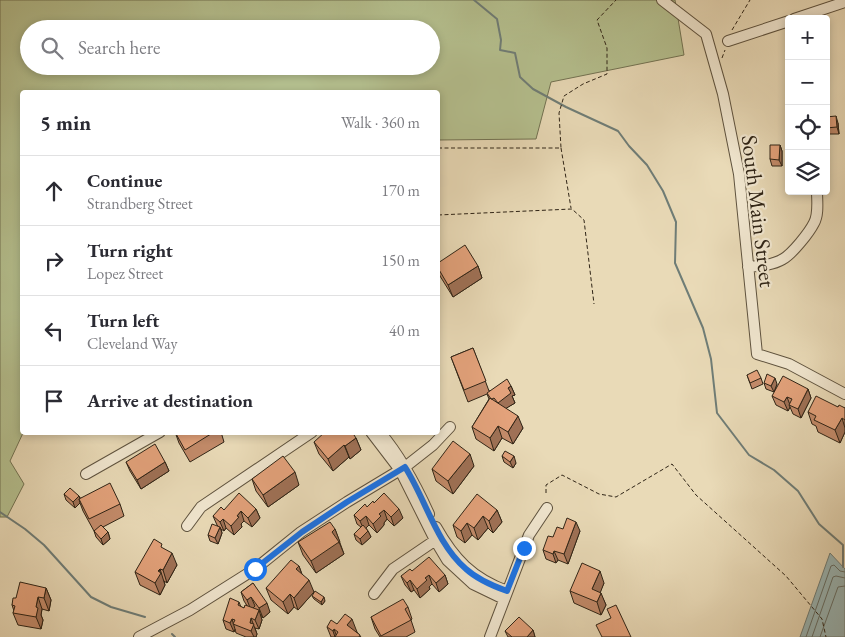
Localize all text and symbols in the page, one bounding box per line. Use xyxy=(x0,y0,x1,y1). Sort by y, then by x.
map controls xyxy=(785,15,830,195)
button: + xyxy=(785,15,830,60)
search box xyxy=(20,20,440,75)
icon: search xyxy=(38,34,66,62)
text: Search here xyxy=(78,35,160,60)
button: − xyxy=(785,60,830,105)
button: locate xyxy=(785,105,830,150)
text: 5 min xyxy=(40,109,91,136)
text: Walk · 360 m xyxy=(341,112,420,133)
street label: South Main Street xyxy=(735,133,782,289)
button: layers xyxy=(785,150,830,195)
text: Continue xyxy=(87,168,162,193)
icon: ahead xyxy=(40,177,68,205)
text: 170 m xyxy=(381,180,420,201)
text: Strandberg Street xyxy=(87,193,193,214)
text: Turn right xyxy=(87,238,173,263)
icon: right xyxy=(40,247,68,275)
text: 150 m xyxy=(381,250,420,271)
text: Lopez Street xyxy=(87,263,163,284)
text: Turn left xyxy=(87,308,159,333)
icon: left xyxy=(40,317,68,345)
text: 40 m xyxy=(389,320,420,341)
text: Cleveland Way xyxy=(87,333,178,354)
icon: arrive xyxy=(40,387,68,415)
text: Arrive at destination xyxy=(87,388,253,413)
route end xyxy=(513,537,536,560)
route start xyxy=(244,558,267,581)

